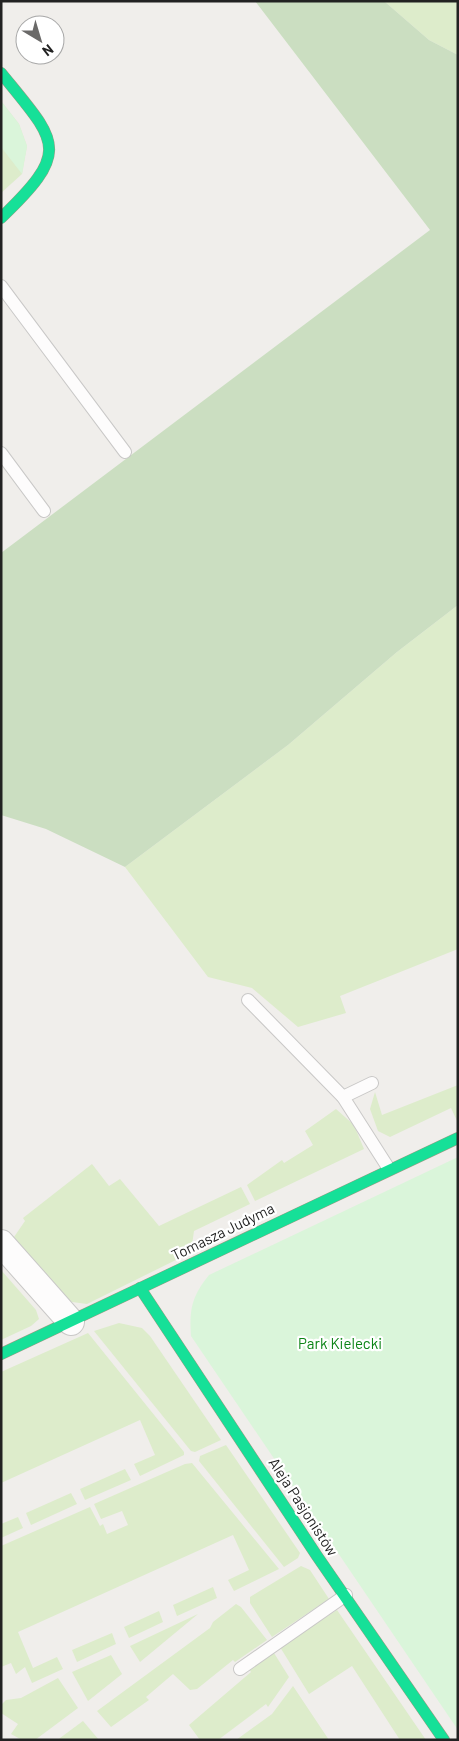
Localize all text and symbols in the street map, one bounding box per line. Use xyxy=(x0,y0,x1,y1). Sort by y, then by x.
north arrow xyxy=(15,15,65,65)
text: N xyxy=(39,41,57,60)
street label: Tomasza Judyma xyxy=(168,1198,277,1264)
park label: Park Kielecki xyxy=(298,1334,382,1352)
street label: Aleja Pasjonistów xyxy=(265,1454,342,1559)

